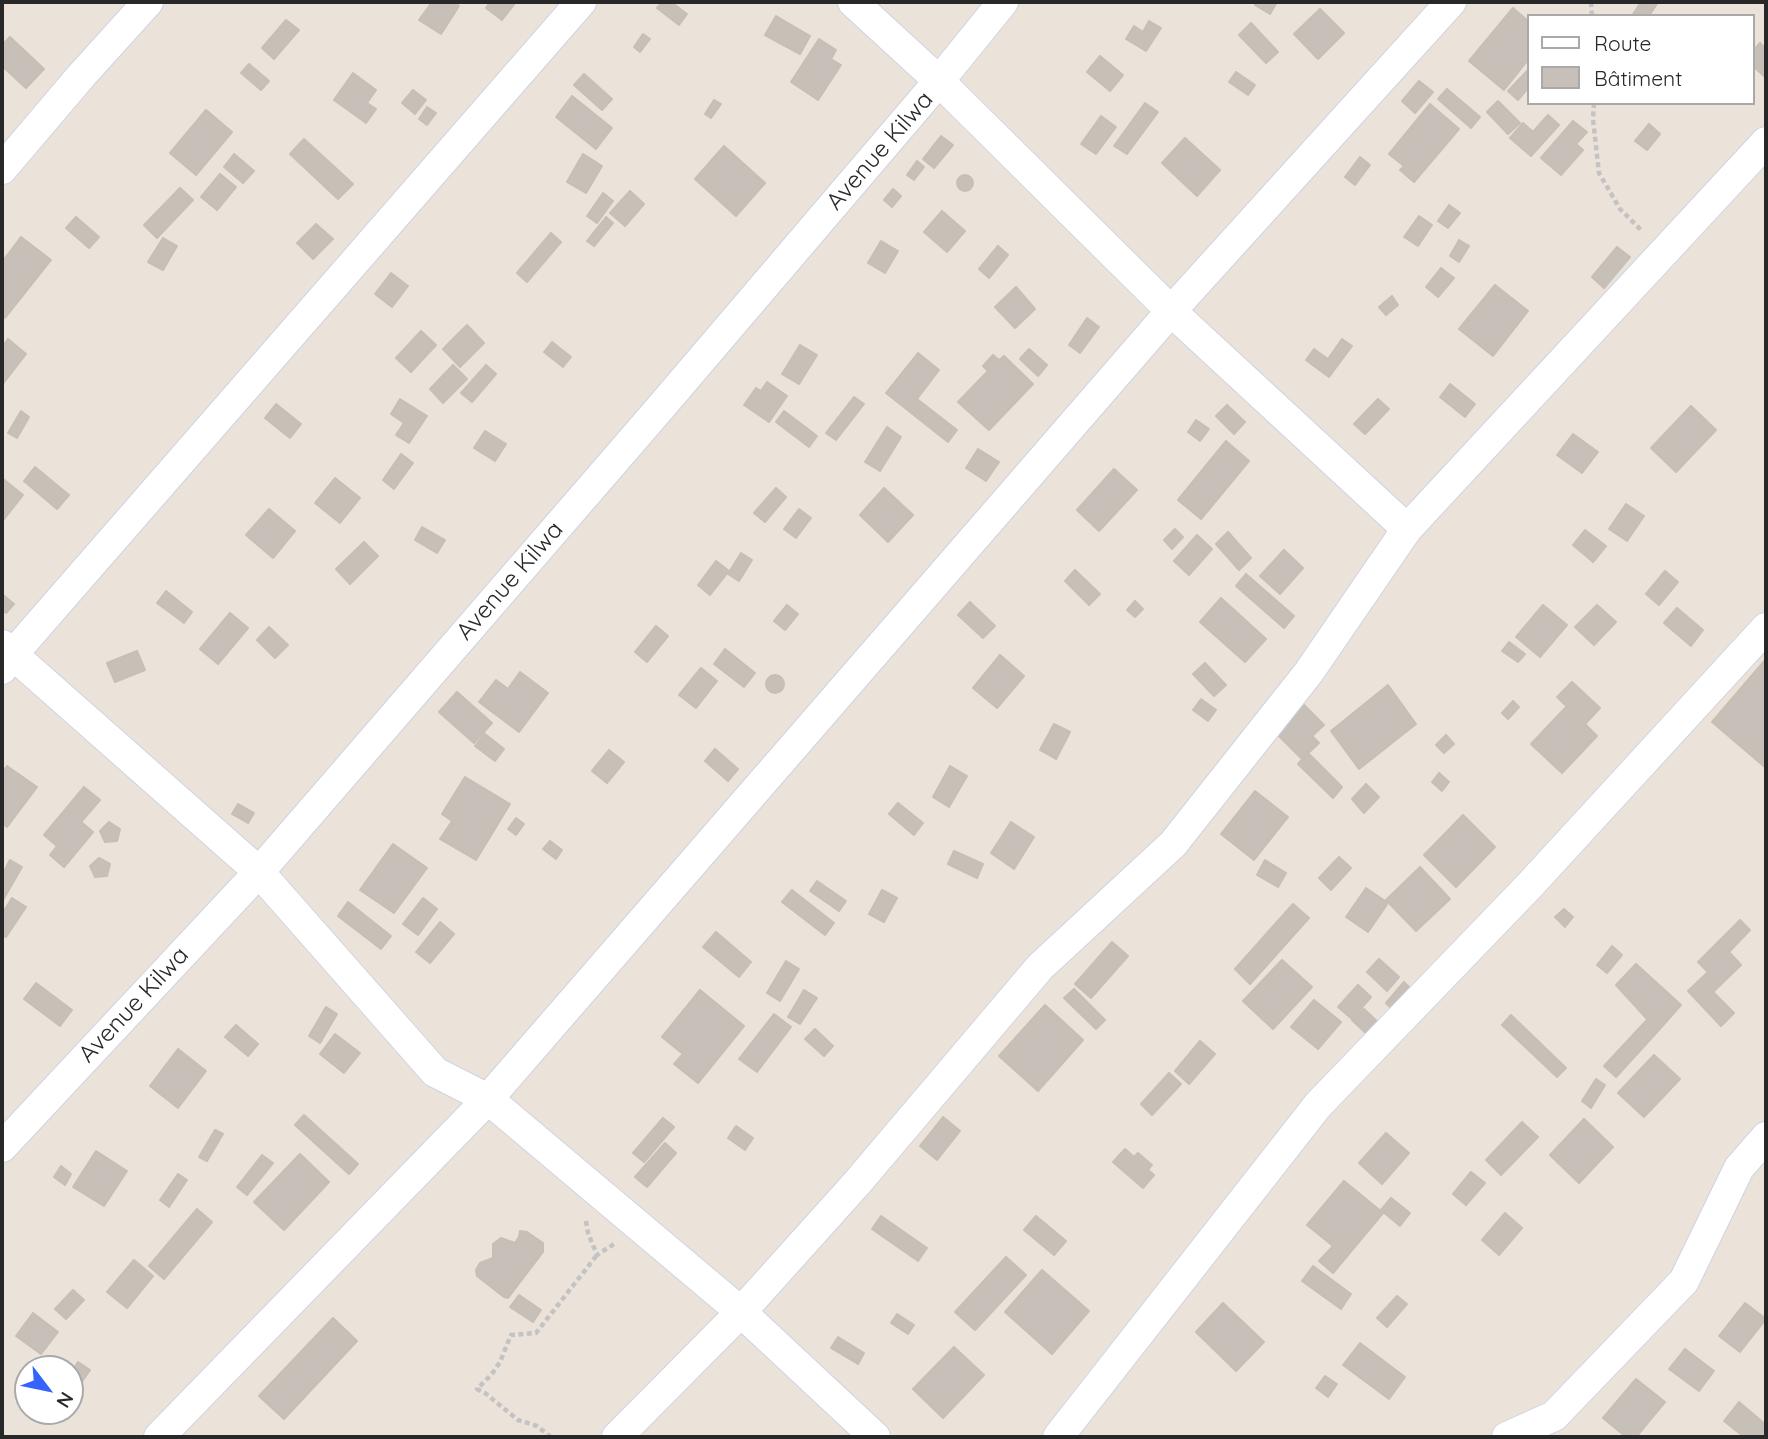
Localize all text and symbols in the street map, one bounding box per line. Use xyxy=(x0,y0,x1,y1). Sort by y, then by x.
legend xyxy=(1526,14,1754,105)
text: Route xyxy=(1594,30,1651,56)
text: Bâtiment xyxy=(1594,65,1682,91)
street label: Avenue Kilwa xyxy=(821,86,939,216)
street label: Avenue Kilwa xyxy=(451,516,569,646)
street label: Avenue Kilwa xyxy=(73,941,195,1069)
north arrow xyxy=(14,1355,84,1425)
text: N xyxy=(51,1388,79,1412)

